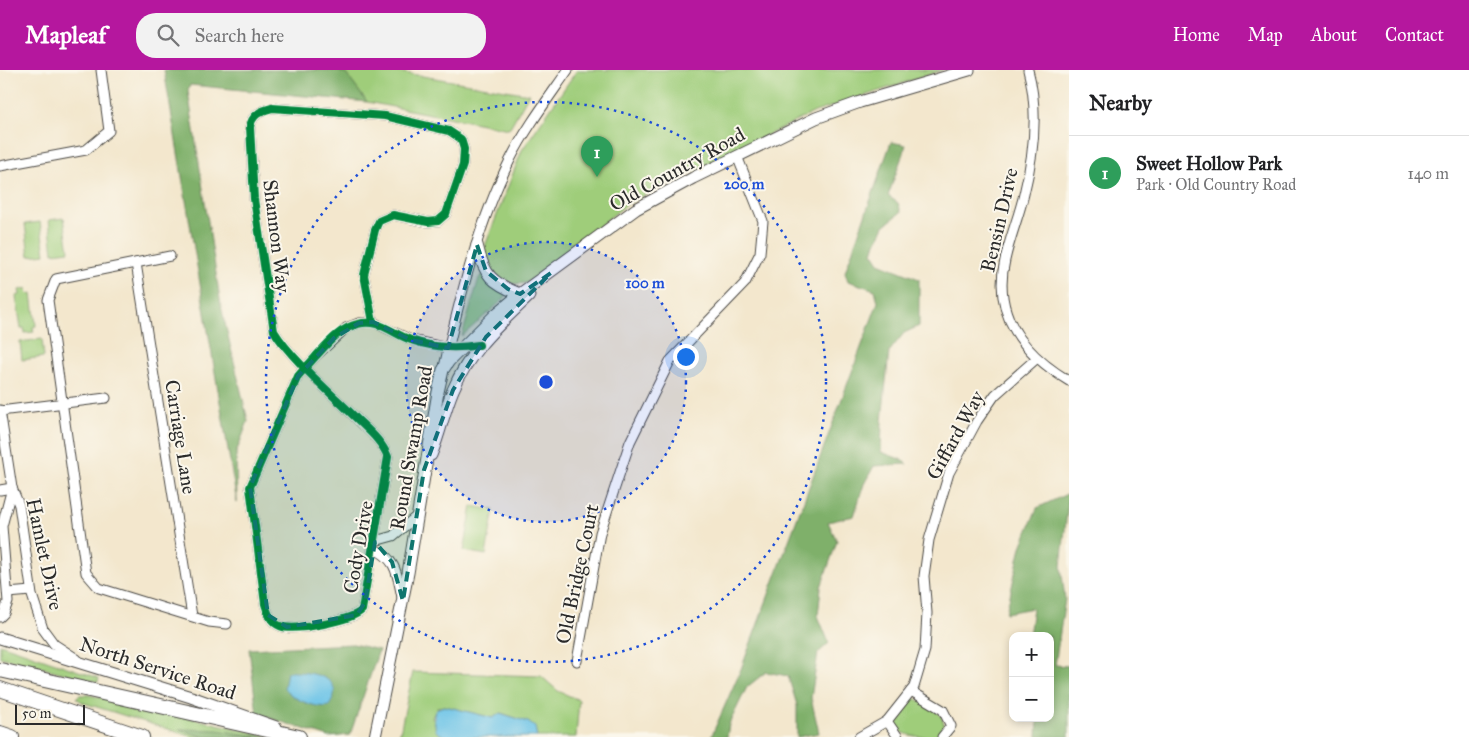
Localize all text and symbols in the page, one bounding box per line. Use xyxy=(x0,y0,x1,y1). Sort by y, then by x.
search box xyxy=(136,13,486,58)
text: Mapleaf xyxy=(25,20,106,50)
icon: search xyxy=(154,21,182,49)
text: Search here xyxy=(194,24,284,47)
text: Home xyxy=(1173,24,1220,46)
text: Map xyxy=(1248,24,1283,46)
text: About xyxy=(1311,24,1357,46)
text: Contact xyxy=(1385,24,1444,46)
text: Nearby xyxy=(1089,90,1152,116)
street label: Old Country Road xyxy=(605,122,749,216)
pin: 1 xyxy=(581,136,613,177)
text: Sweet Hollow Park xyxy=(1136,152,1282,175)
text: 1 xyxy=(1102,164,1108,183)
text: 140 m xyxy=(1408,164,1449,183)
street label: Bensin Drive xyxy=(975,165,1023,275)
text: 200 m xyxy=(724,175,765,193)
text: Park · Old Country Road xyxy=(1136,175,1296,194)
street label: Shannon Way xyxy=(258,178,296,294)
text: 100 m xyxy=(625,274,665,292)
your location xyxy=(673,344,699,370)
street label: Round Swamp Road xyxy=(385,364,437,532)
centre of rings xyxy=(537,373,555,391)
street label: Carriage Lane xyxy=(159,378,202,496)
street label: Giffard Way xyxy=(921,386,990,484)
street label: Hamlet Drive xyxy=(21,496,69,612)
street label: Cody Drive xyxy=(338,499,378,595)
street label: Old Bridge Court xyxy=(550,502,604,646)
street label: North Service Road xyxy=(77,631,239,705)
map controls xyxy=(1009,632,1054,722)
button: + xyxy=(1009,632,1054,677)
button: − xyxy=(1009,677,1054,722)
scale bar xyxy=(15,702,85,725)
text: 50 m xyxy=(22,705,51,722)

